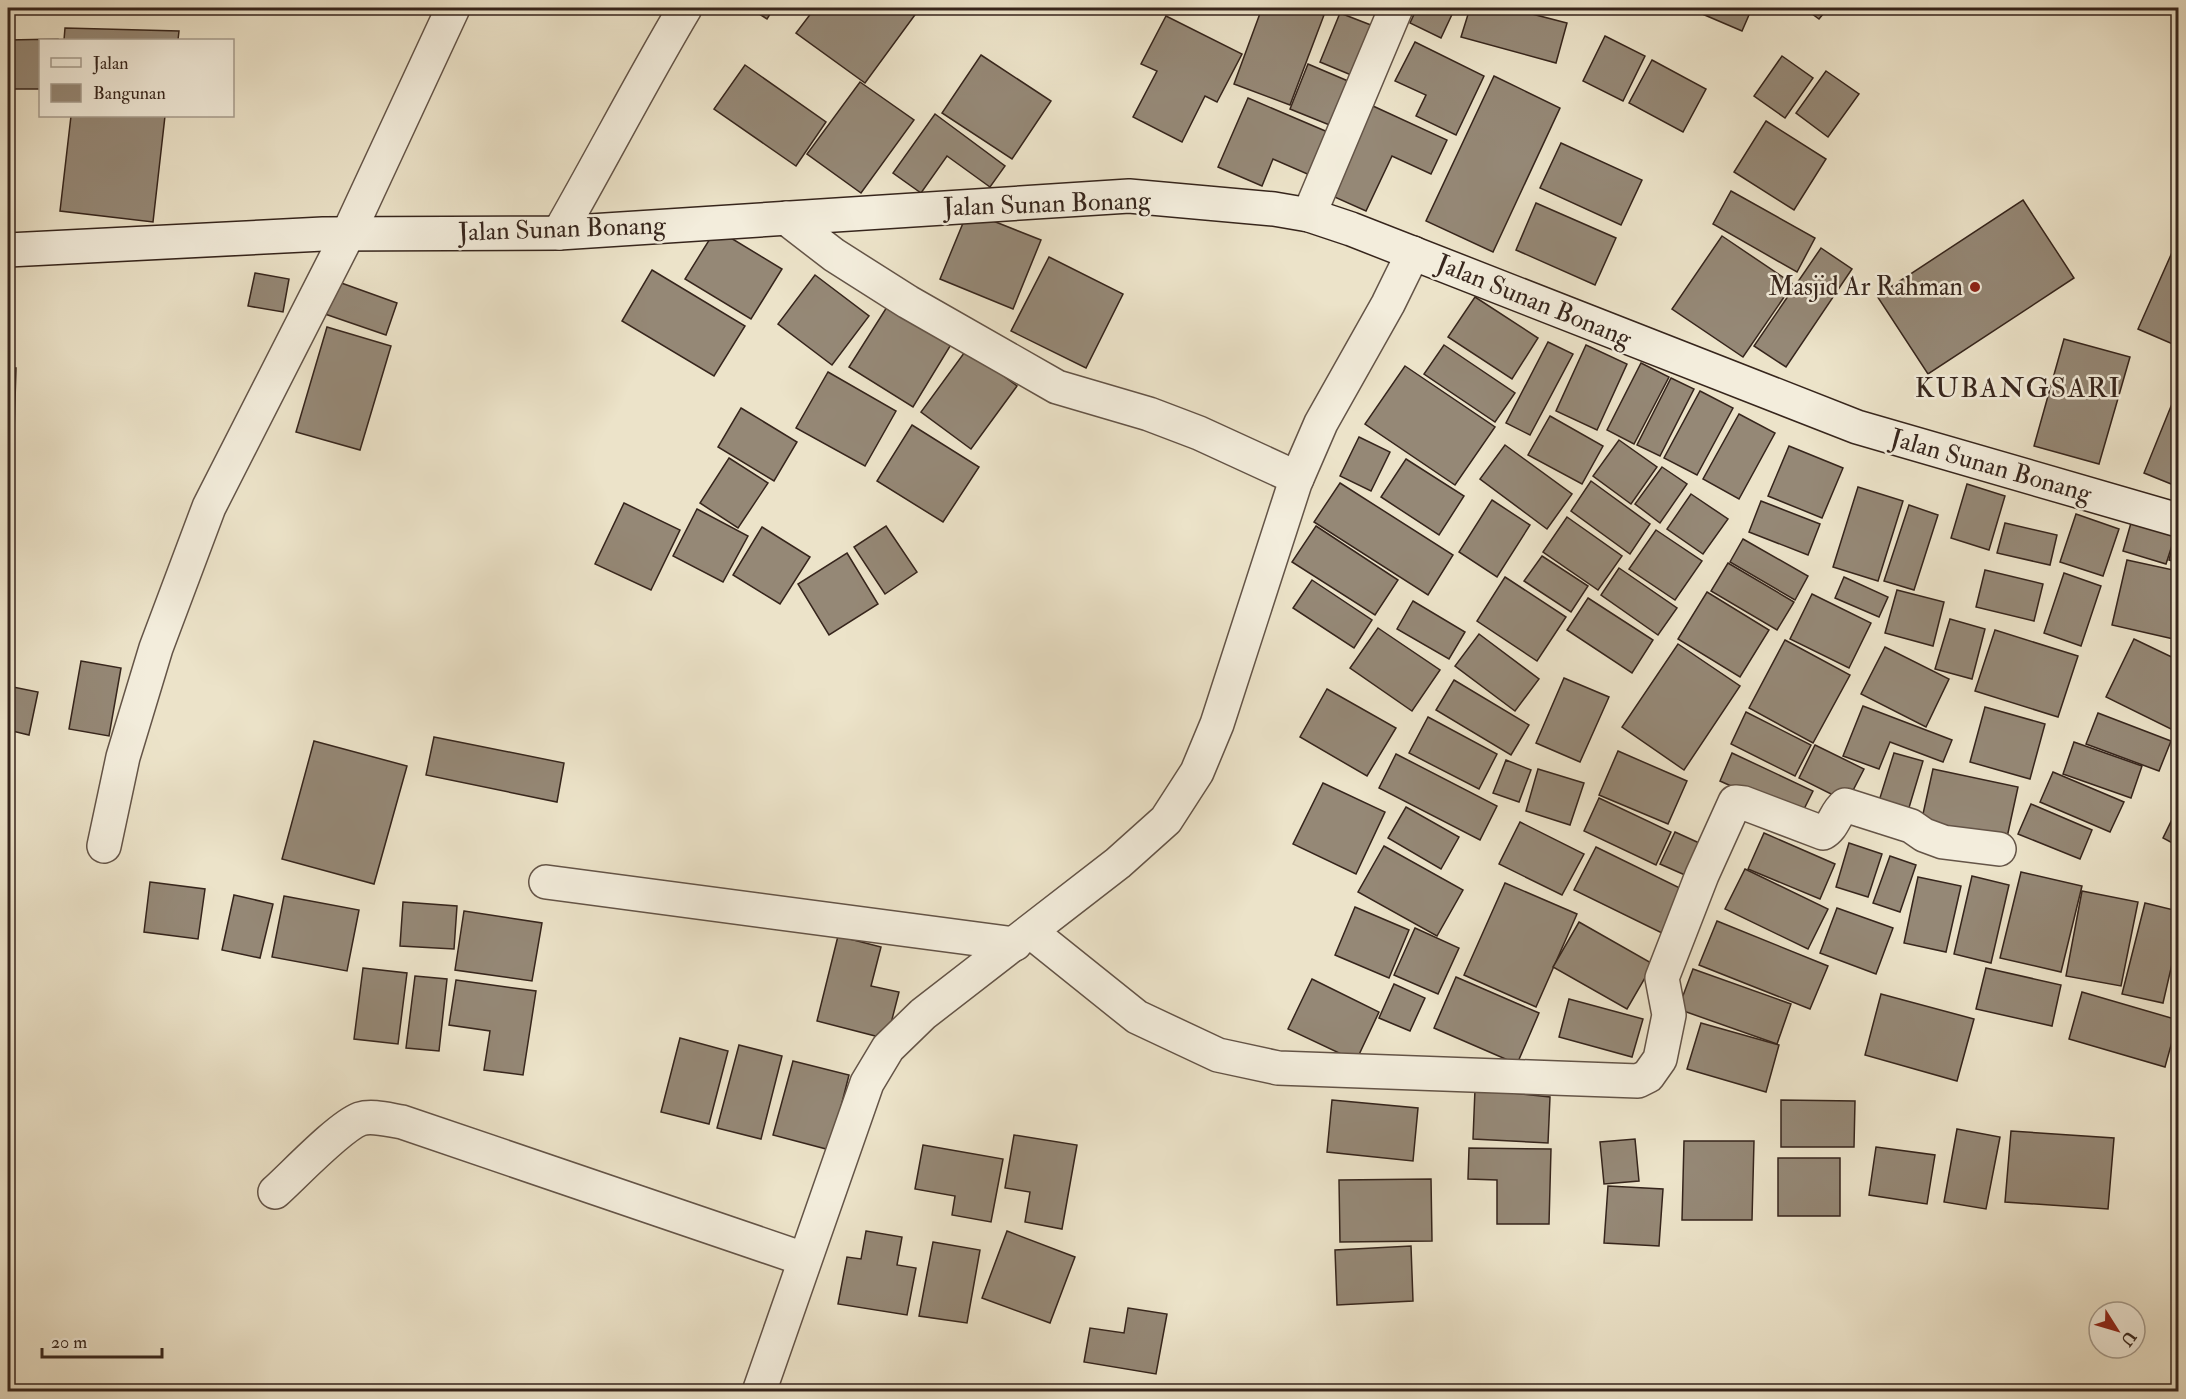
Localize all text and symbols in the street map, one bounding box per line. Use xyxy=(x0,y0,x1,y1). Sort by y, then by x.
legend xyxy=(39,39,234,117)
text: Jalan xyxy=(92,52,129,75)
text: Bangunan xyxy=(93,82,166,105)
street label: Jalan Sunan Bonang xyxy=(942,184,1152,224)
street label: Jalan Sunan Bonang xyxy=(457,209,667,249)
street label: Jalan Sunan Bonang xyxy=(1431,247,1637,355)
place label: Masjid Ar Rahman xyxy=(1768,271,1963,303)
marker: Masjid Ar Rahman xyxy=(1968,280,1982,294)
district label: KUBANGSARI xyxy=(1915,371,2121,406)
street label: Jalan Sunan Bonang xyxy=(1886,422,2096,510)
north arrow xyxy=(2087,1300,2147,1360)
scale bar xyxy=(42,1321,162,1359)
text: U xyxy=(2116,1327,2140,1350)
text: 20 m xyxy=(51,1331,87,1354)

